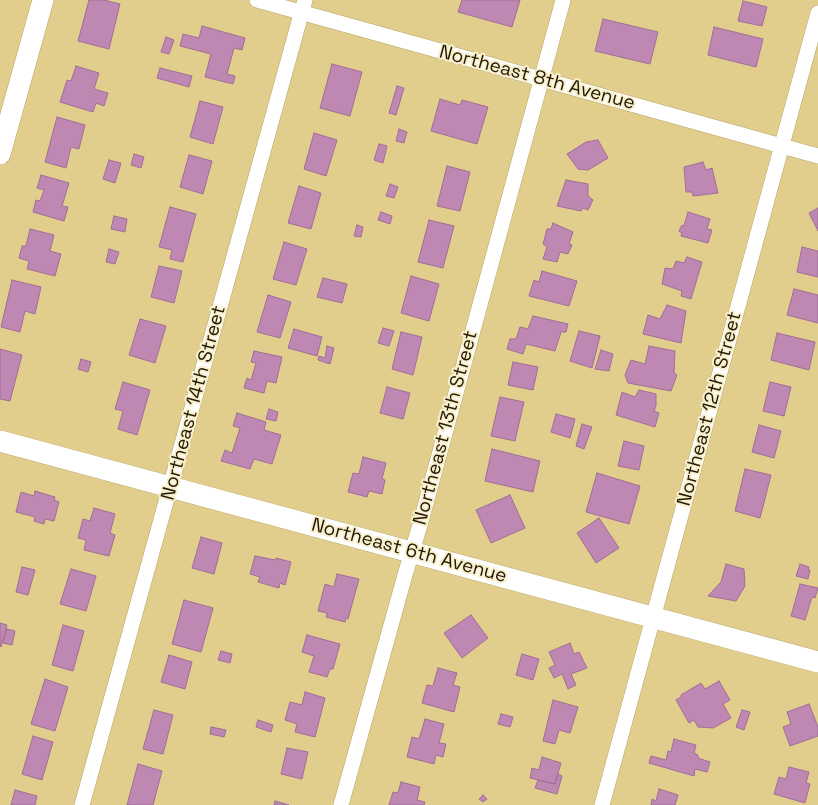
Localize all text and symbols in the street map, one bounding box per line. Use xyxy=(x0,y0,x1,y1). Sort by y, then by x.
street label: Northeast 8th Avenue xyxy=(437,41,637,115)
street label: Northeast 14th Street xyxy=(157,303,231,503)
street label: Northeast 12th Street xyxy=(673,309,747,509)
street label: Northeast 13th Street xyxy=(409,328,483,528)
street label: Northeast 6th Avenue xyxy=(309,514,509,588)

